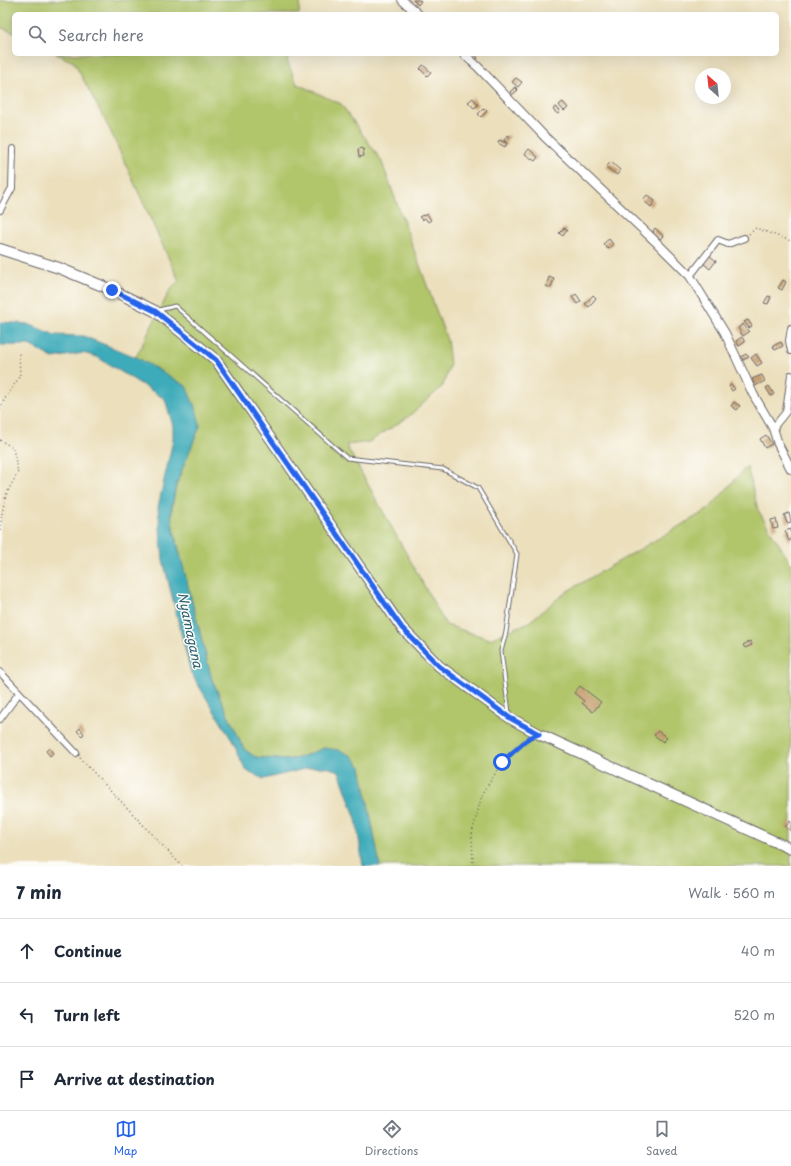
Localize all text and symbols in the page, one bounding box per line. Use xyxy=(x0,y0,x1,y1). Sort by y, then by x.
search box xyxy=(12,12,779,56)
icon: search xyxy=(26,23,48,45)
text: Search here xyxy=(58,23,144,46)
north arrow xyxy=(695,68,731,104)
route end xyxy=(103,281,121,299)
water label: Nyamagana xyxy=(174,590,208,670)
route start xyxy=(493,753,511,771)
text: 7 min xyxy=(16,879,62,905)
text: Walk · 560 m xyxy=(688,883,775,902)
text: Continue xyxy=(54,939,122,962)
icon: ahead xyxy=(16,940,38,962)
text: 40 m xyxy=(741,941,775,960)
text: Turn left xyxy=(54,1003,120,1026)
icon: left xyxy=(16,1004,38,1026)
text: 520 m xyxy=(733,1005,775,1024)
text: Arrive at destination xyxy=(54,1067,215,1090)
icon: arrive xyxy=(16,1068,38,1090)
tab: Map xyxy=(114,1118,137,1159)
tab: Directions xyxy=(365,1118,418,1159)
tab: Saved xyxy=(646,1118,677,1159)

